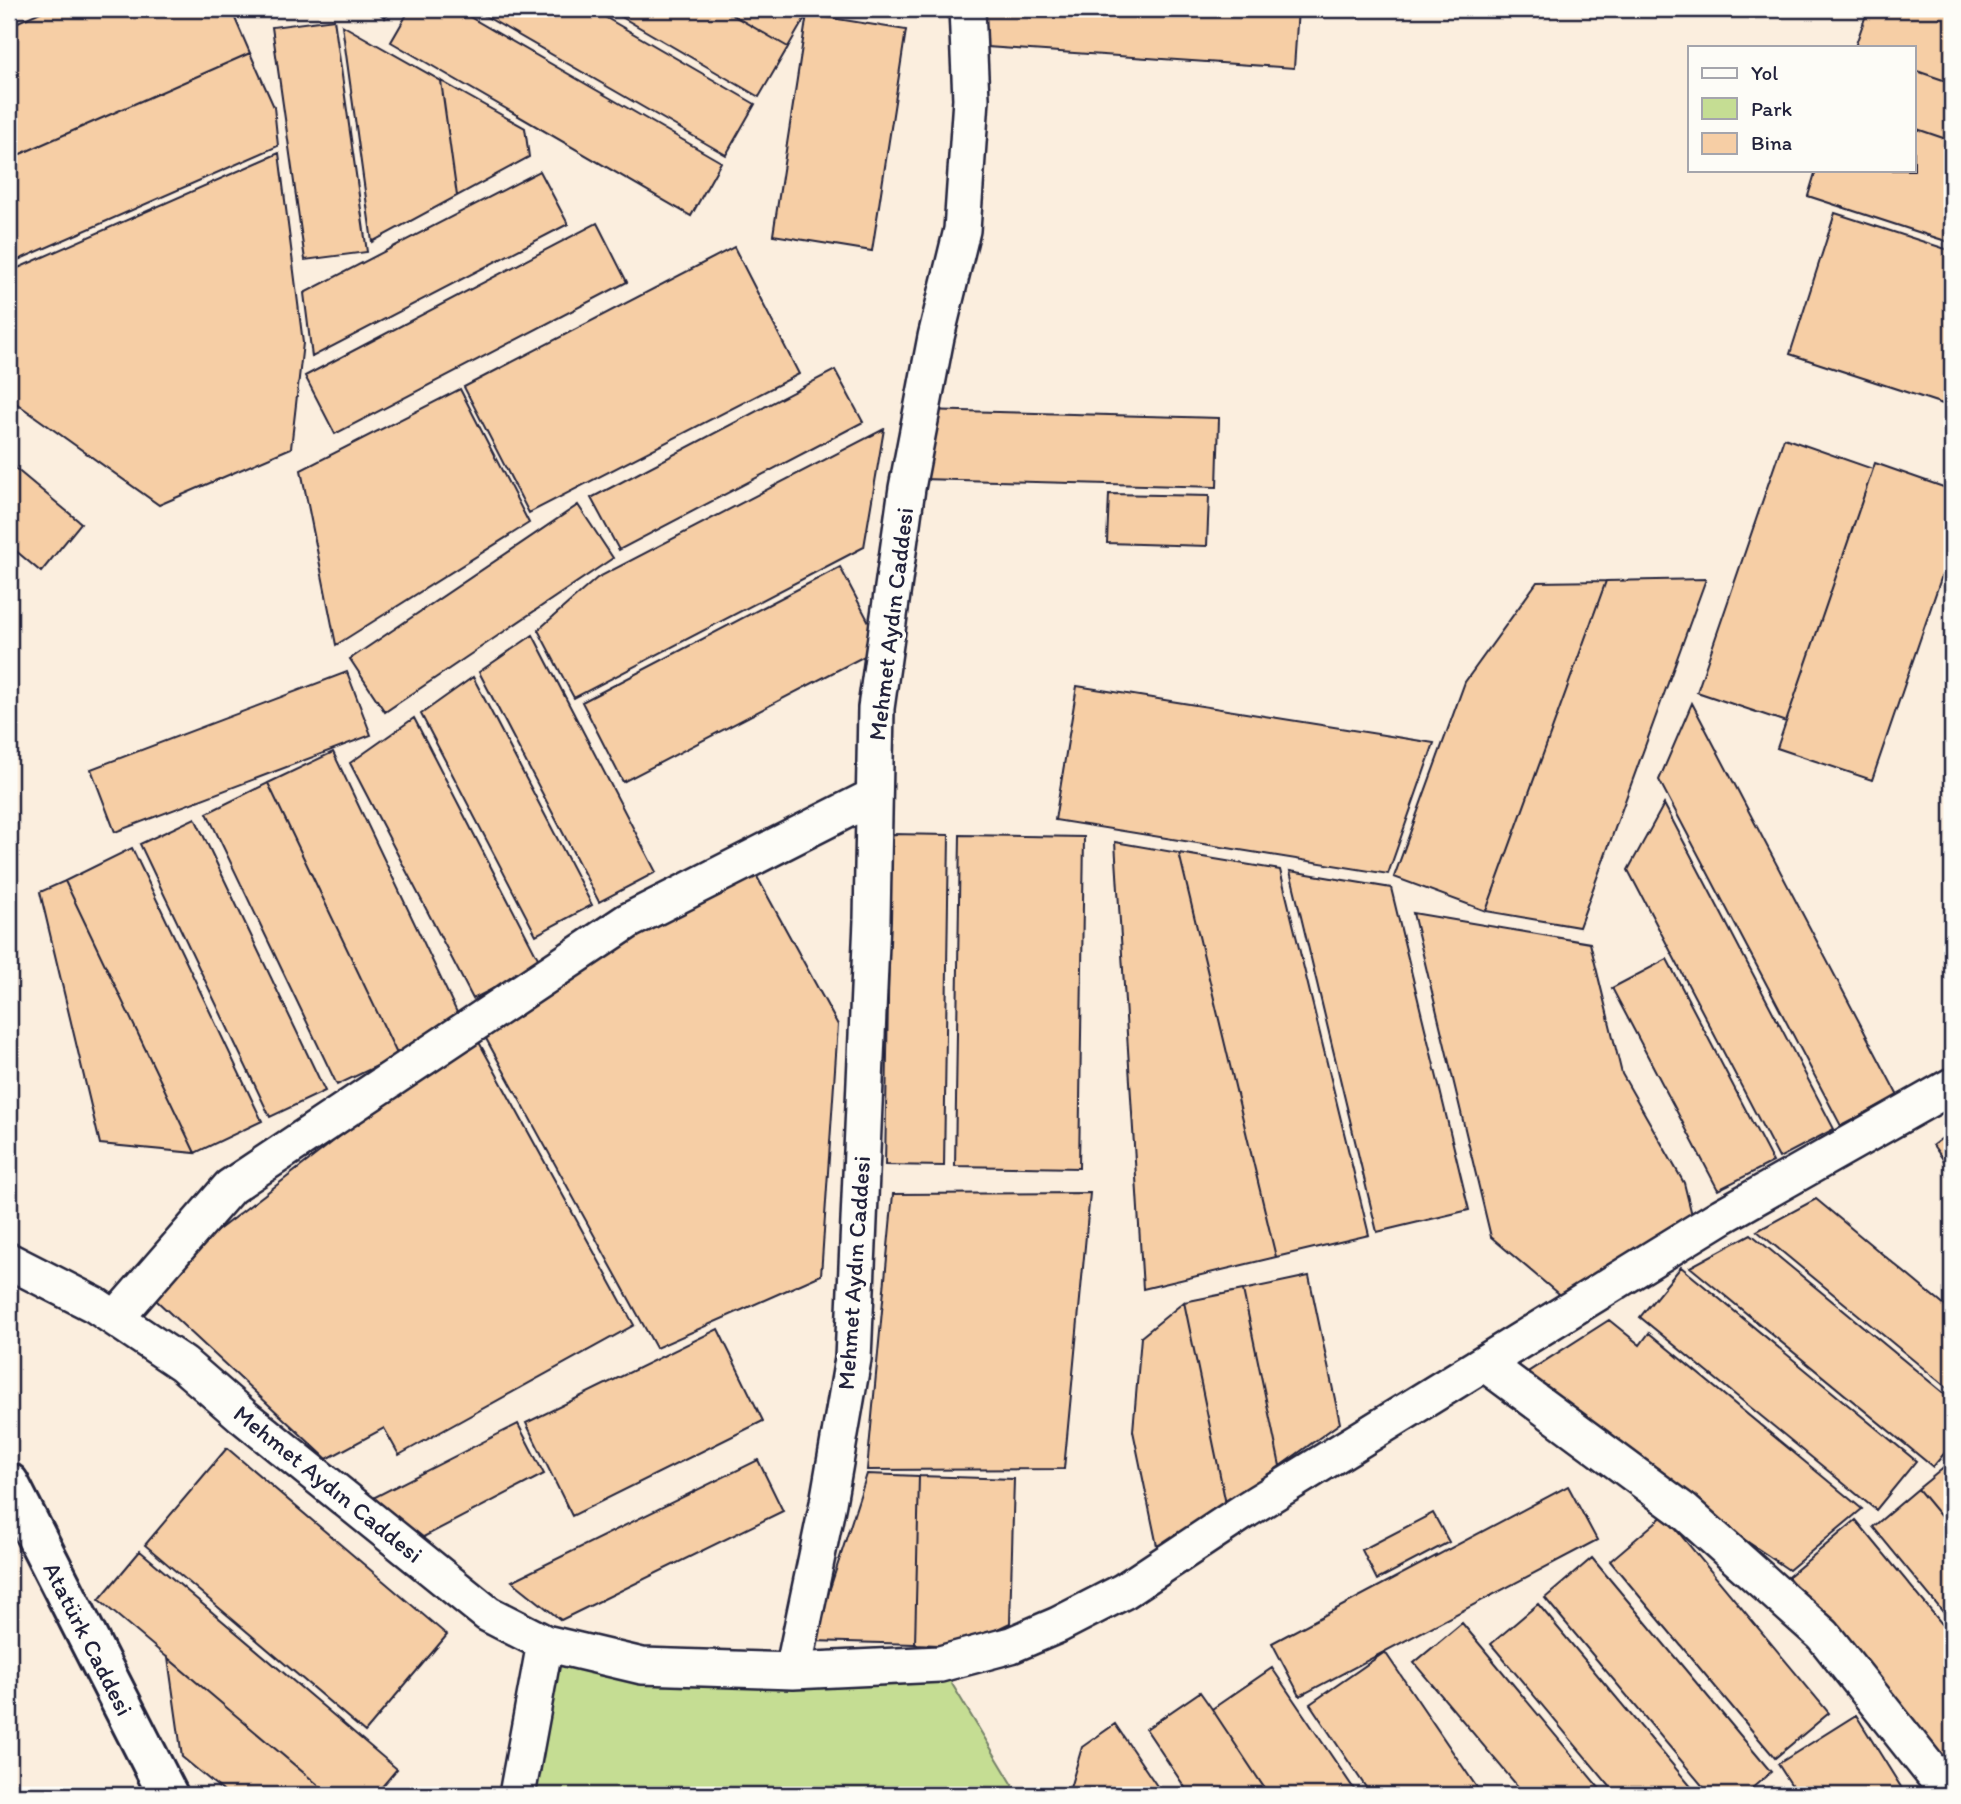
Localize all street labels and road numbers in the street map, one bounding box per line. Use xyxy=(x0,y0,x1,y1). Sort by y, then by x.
street label: Mehmet Aydın Caddesi xyxy=(862,506,919,742)
street label: Mehmet Aydın Caddesi xyxy=(831,1155,876,1391)
street label: Mehmet Aydın Caddesi xyxy=(228,1399,429,1569)
street label: Atatürk Caddesi xyxy=(37,1557,140,1720)

